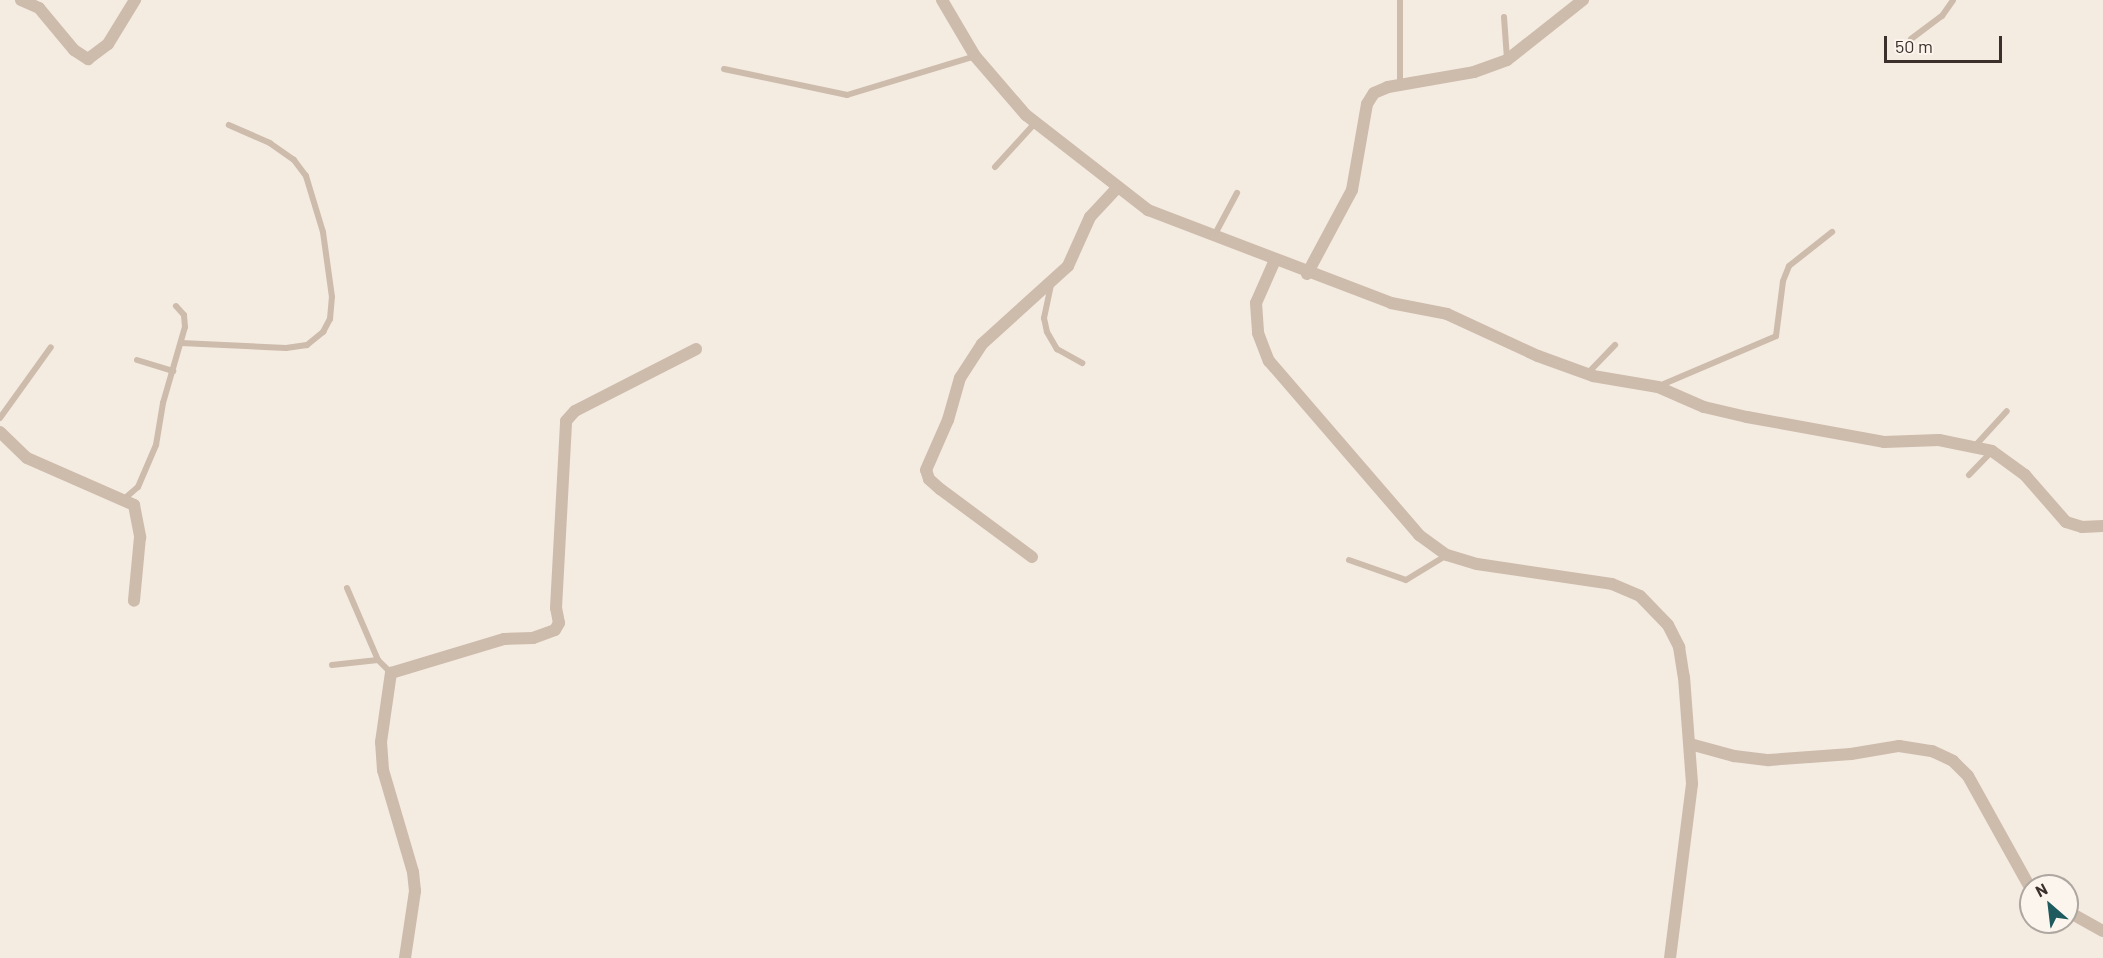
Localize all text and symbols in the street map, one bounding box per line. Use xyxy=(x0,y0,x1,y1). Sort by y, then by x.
scale bar xyxy=(1887,24,2006,62)
text: 50 m xyxy=(1895,35,1933,57)
north arrow xyxy=(2019,874,2079,934)
text: N xyxy=(2032,879,2050,900)

